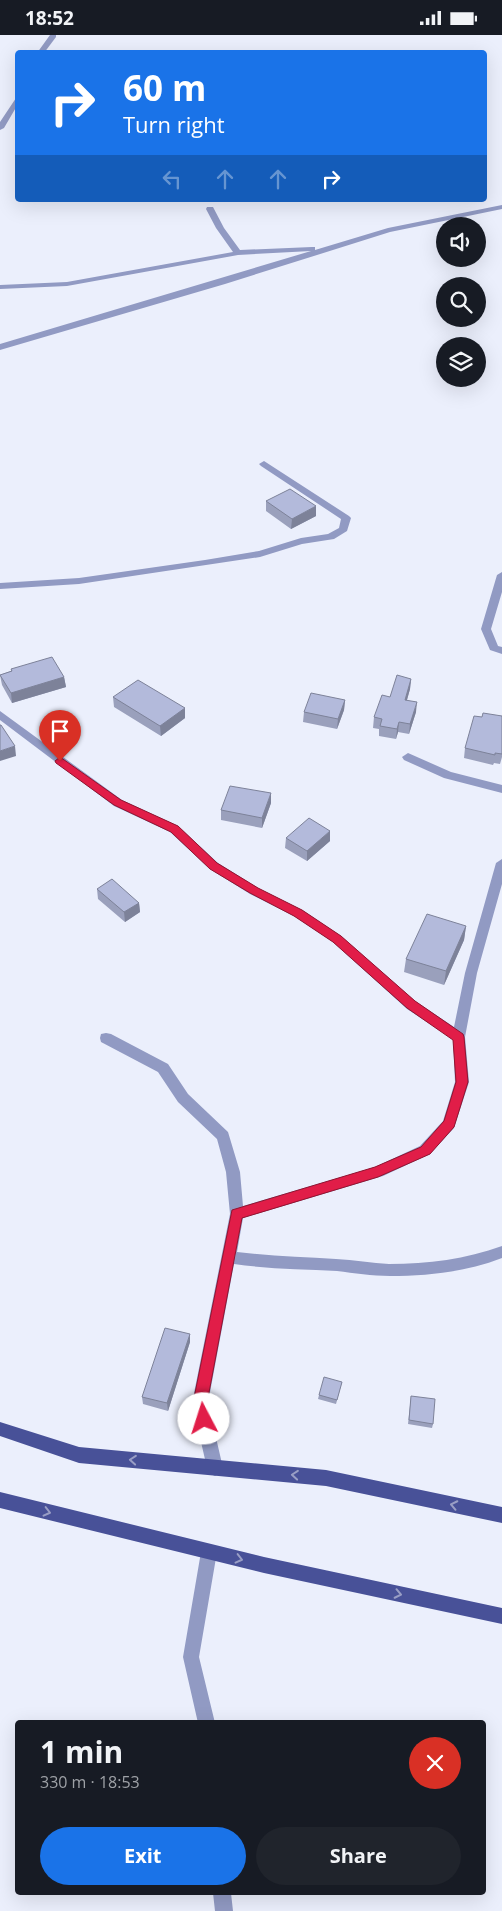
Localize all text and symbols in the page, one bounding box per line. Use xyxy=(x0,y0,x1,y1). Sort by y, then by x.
text: 18:52 xyxy=(25,5,74,31)
text: 60 m xyxy=(123,64,206,111)
icon: right xyxy=(40,70,105,135)
text: Turn right xyxy=(123,109,225,139)
icon: left xyxy=(158,165,186,193)
icon: ahead xyxy=(211,165,239,193)
icon: ahead xyxy=(264,165,292,193)
icon: right xyxy=(317,165,345,193)
map controls xyxy=(436,217,486,387)
button: sound xyxy=(436,217,486,267)
button: search xyxy=(436,277,486,327)
button: layers xyxy=(436,337,486,387)
pin xyxy=(39,710,81,761)
icon: arrive xyxy=(46,717,74,745)
position arrow xyxy=(177,1392,229,1444)
one-way arrow xyxy=(129,1455,137,1466)
one-way arrow xyxy=(290,1470,298,1481)
one-way arrow xyxy=(450,1500,459,1511)
one-way arrow xyxy=(43,1506,52,1517)
one-way arrow xyxy=(235,1553,244,1564)
one-way arrow xyxy=(393,1588,402,1599)
text: 1 min xyxy=(40,1731,123,1772)
button: close xyxy=(409,1737,461,1789)
text: 330 m · 18:53 xyxy=(40,1771,140,1793)
button: Exit xyxy=(40,1827,246,1885)
button: Share xyxy=(256,1827,461,1885)

